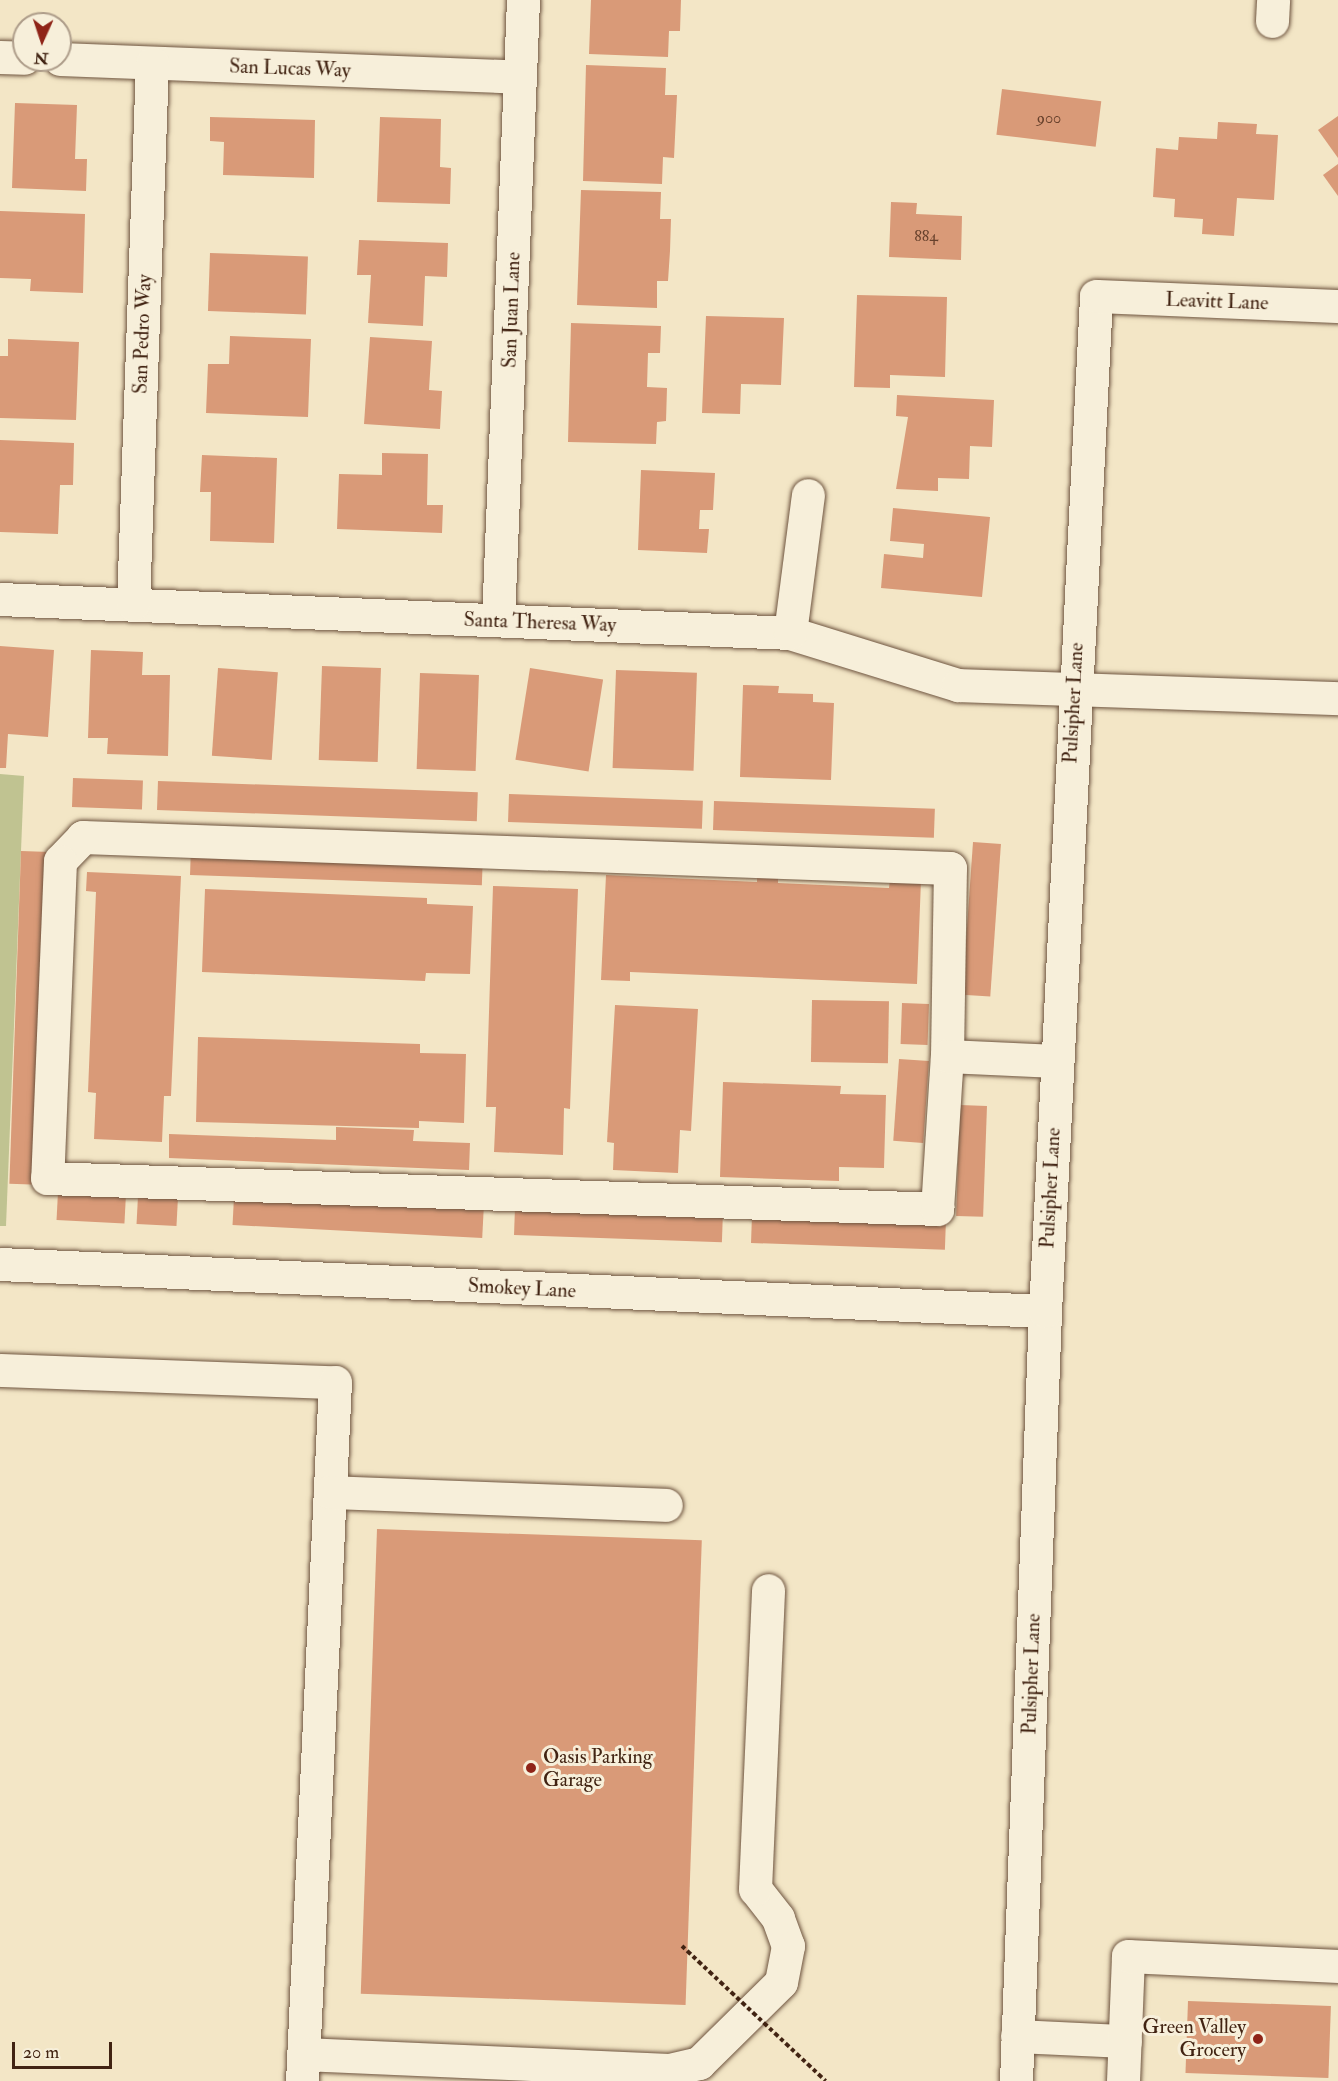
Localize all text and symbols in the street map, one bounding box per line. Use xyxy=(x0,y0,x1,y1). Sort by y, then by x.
north arrow xyxy=(12,12,72,72)
text: N xyxy=(33,48,49,68)
street label: San Lucas Way xyxy=(229,54,351,82)
house number: 900 xyxy=(1037,108,1061,128)
house number: 884 xyxy=(914,226,938,246)
street label: San Juan Lane xyxy=(497,252,525,368)
street label: San Pedro Way xyxy=(128,274,156,394)
street label: Leavitt Lane xyxy=(1165,287,1269,315)
street label: Santa Theresa Way xyxy=(463,607,617,637)
street label: Pulsipher Lane xyxy=(1058,642,1088,764)
street label: Pulsipher Lane xyxy=(1035,1127,1065,1249)
street label: Smokey Lane xyxy=(467,1273,577,1303)
street label: Pulsipher Lane xyxy=(1017,1613,1045,1735)
place label: Oasis Parking Garage xyxy=(543,1744,653,1791)
marker: Oasis Parking Garage xyxy=(524,1761,538,1775)
place label: Green Valley Grocery xyxy=(1143,2015,1246,2062)
scale bar xyxy=(15,2030,116,2068)
marker: Green Valley Grocery xyxy=(1251,2032,1265,2046)
text: 20 m xyxy=(23,2041,59,2064)

